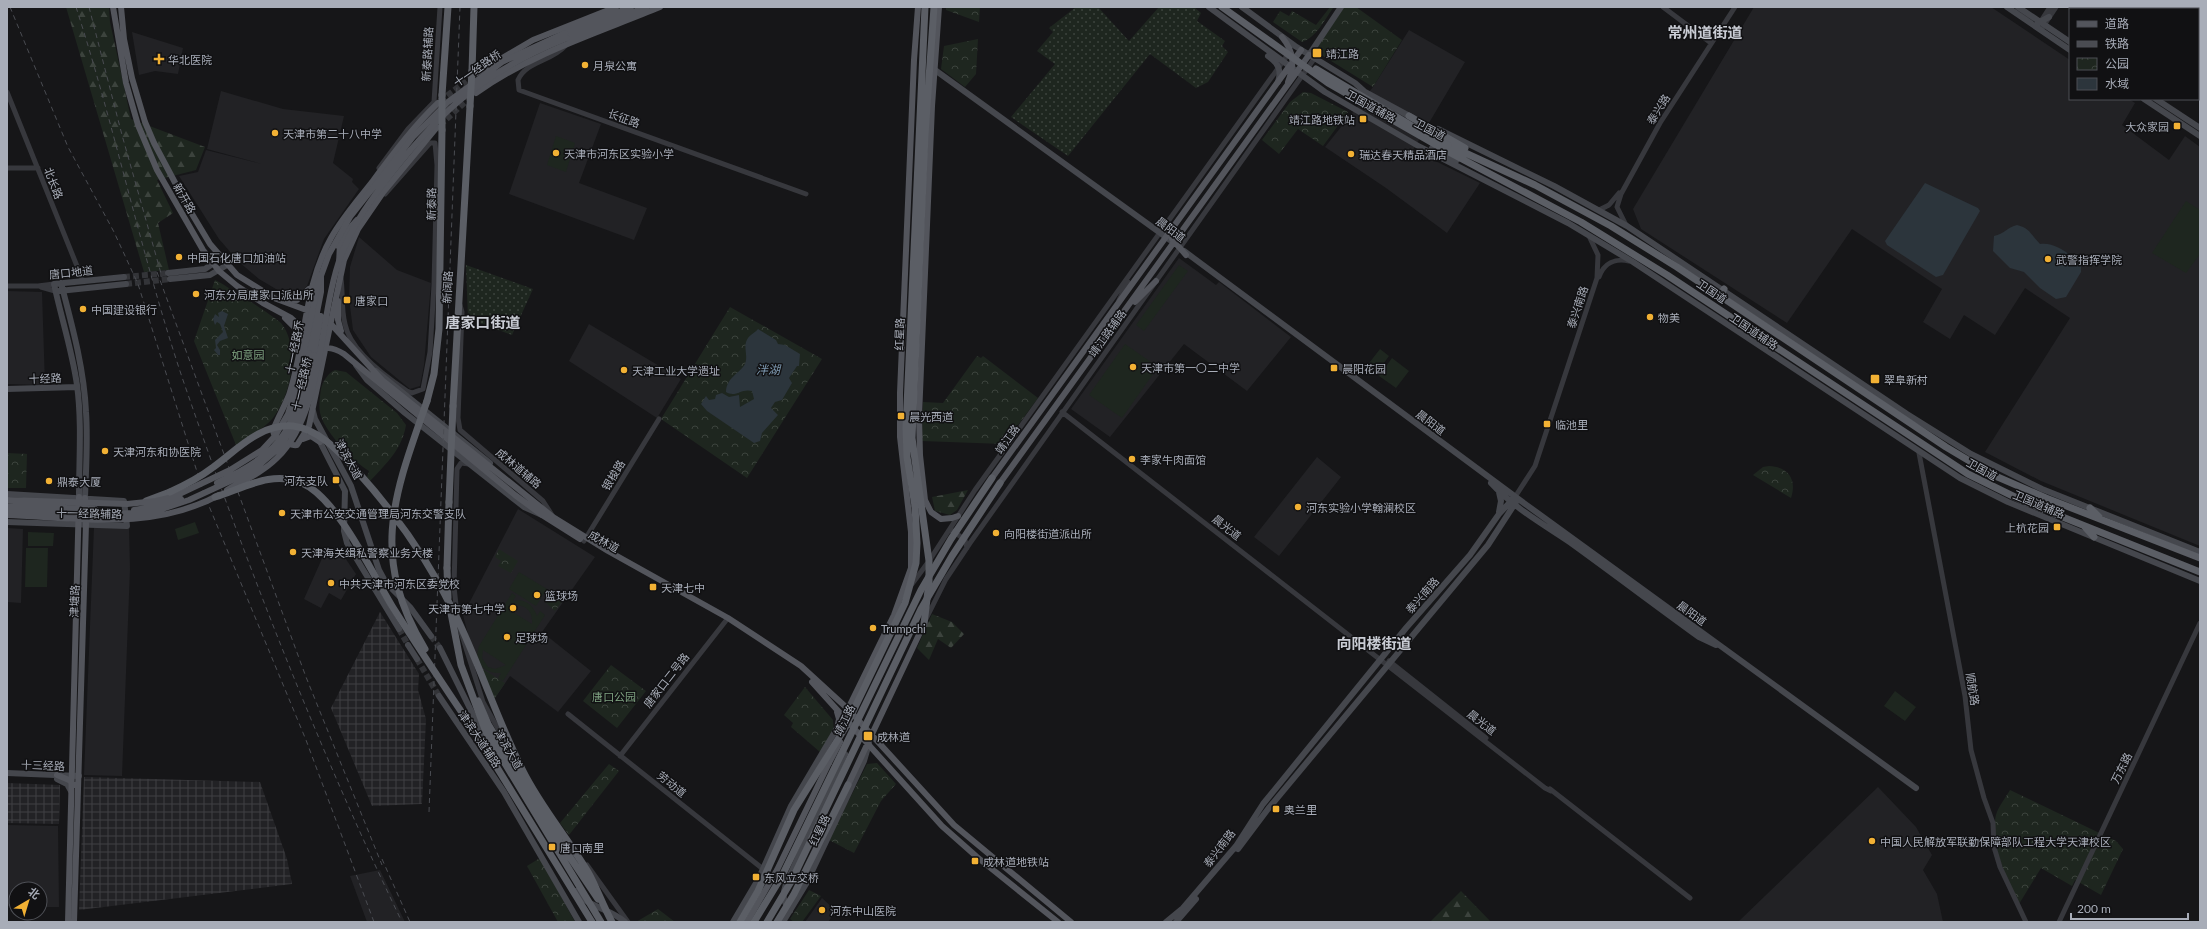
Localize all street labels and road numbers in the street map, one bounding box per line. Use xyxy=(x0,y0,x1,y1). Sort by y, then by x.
street label: 新泰路辅路 xyxy=(419,26,435,82)
street label: 十一经路桥 xyxy=(451,47,503,89)
street label: 卫国道辅路 xyxy=(1344,87,1398,125)
street label: 泰兴路 xyxy=(1644,92,1672,126)
street label: 长征路 xyxy=(606,106,642,130)
street label: 卫国道 xyxy=(1412,116,1448,142)
street label: 北长路 xyxy=(42,165,66,201)
street label: 新开路 xyxy=(171,180,199,216)
street label: 新泰路 xyxy=(424,187,438,221)
street label: 晨阳道 xyxy=(1154,214,1188,244)
street label: 唐口地道 xyxy=(48,263,94,281)
street label: 新阔路 xyxy=(440,270,454,304)
street label: 卫国道 xyxy=(1695,276,1729,306)
street label: 泰兴南路 xyxy=(1564,284,1590,330)
street label: 靖江路辅路 xyxy=(1086,307,1128,359)
street label: 卫国道辅路 xyxy=(1728,310,1780,352)
street label: 红星路 xyxy=(892,317,906,351)
street label: 十一经路乔 xyxy=(282,319,306,375)
street label: 十一经路桥 xyxy=(288,356,314,412)
street label: 十经路 xyxy=(28,371,62,385)
street label: 晨阳道 xyxy=(1414,407,1448,437)
street label: 靖江路 xyxy=(992,422,1022,456)
street label: 津滨大道 xyxy=(333,437,365,481)
street label: 成林道辅路 xyxy=(494,445,544,491)
street label: 卫国道 xyxy=(1964,455,2000,483)
street label: 银梭路 xyxy=(599,458,627,492)
street label: 卫国道辅路 xyxy=(2011,487,2067,521)
street label: 十一经路辅路 xyxy=(56,506,122,520)
street label: 晨光道 xyxy=(1210,512,1244,542)
street label: 成林道 xyxy=(586,527,622,555)
street label: 泰兴南路 xyxy=(1403,574,1441,616)
street label: 津塘路 xyxy=(67,584,81,618)
street label: 晨阳道 xyxy=(1675,598,1709,628)
street label: 唐家口二号路 xyxy=(641,650,691,710)
street label: 顺航路 xyxy=(1964,672,1982,706)
street label: 靖江路 xyxy=(831,702,857,738)
street label: 晨光道 xyxy=(1465,707,1499,737)
street label: 津滨大道辅路 xyxy=(456,708,504,770)
street label: 津滨大道 xyxy=(492,727,526,771)
street label: 万东路 xyxy=(2108,750,2134,786)
street label: 十三经路 xyxy=(21,758,65,772)
street label: 劳动道 xyxy=(655,769,689,799)
street label: 红星路 xyxy=(806,812,832,848)
street label: 泰兴南路 xyxy=(1201,827,1237,869)

